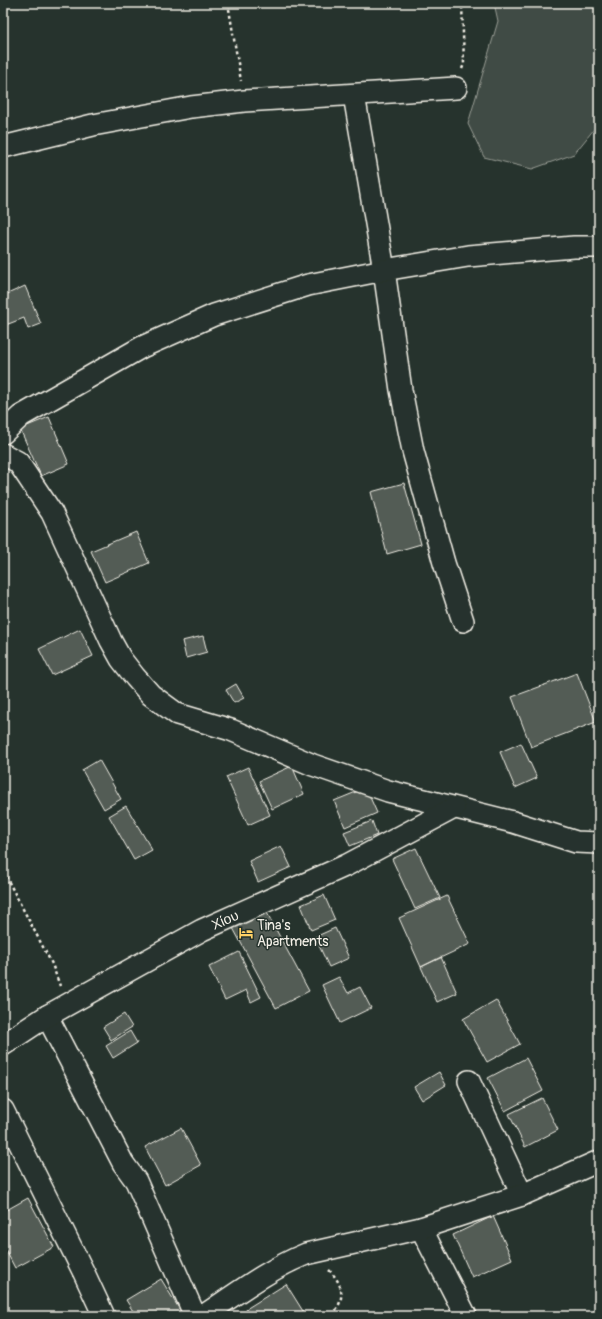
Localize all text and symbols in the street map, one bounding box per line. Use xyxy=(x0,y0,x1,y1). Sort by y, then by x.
street label: Χίου xyxy=(209,907,241,934)
place label: Tina's Apartments xyxy=(257,917,329,950)
hotel icon: Tina's Apartments xyxy=(238,925,254,941)

